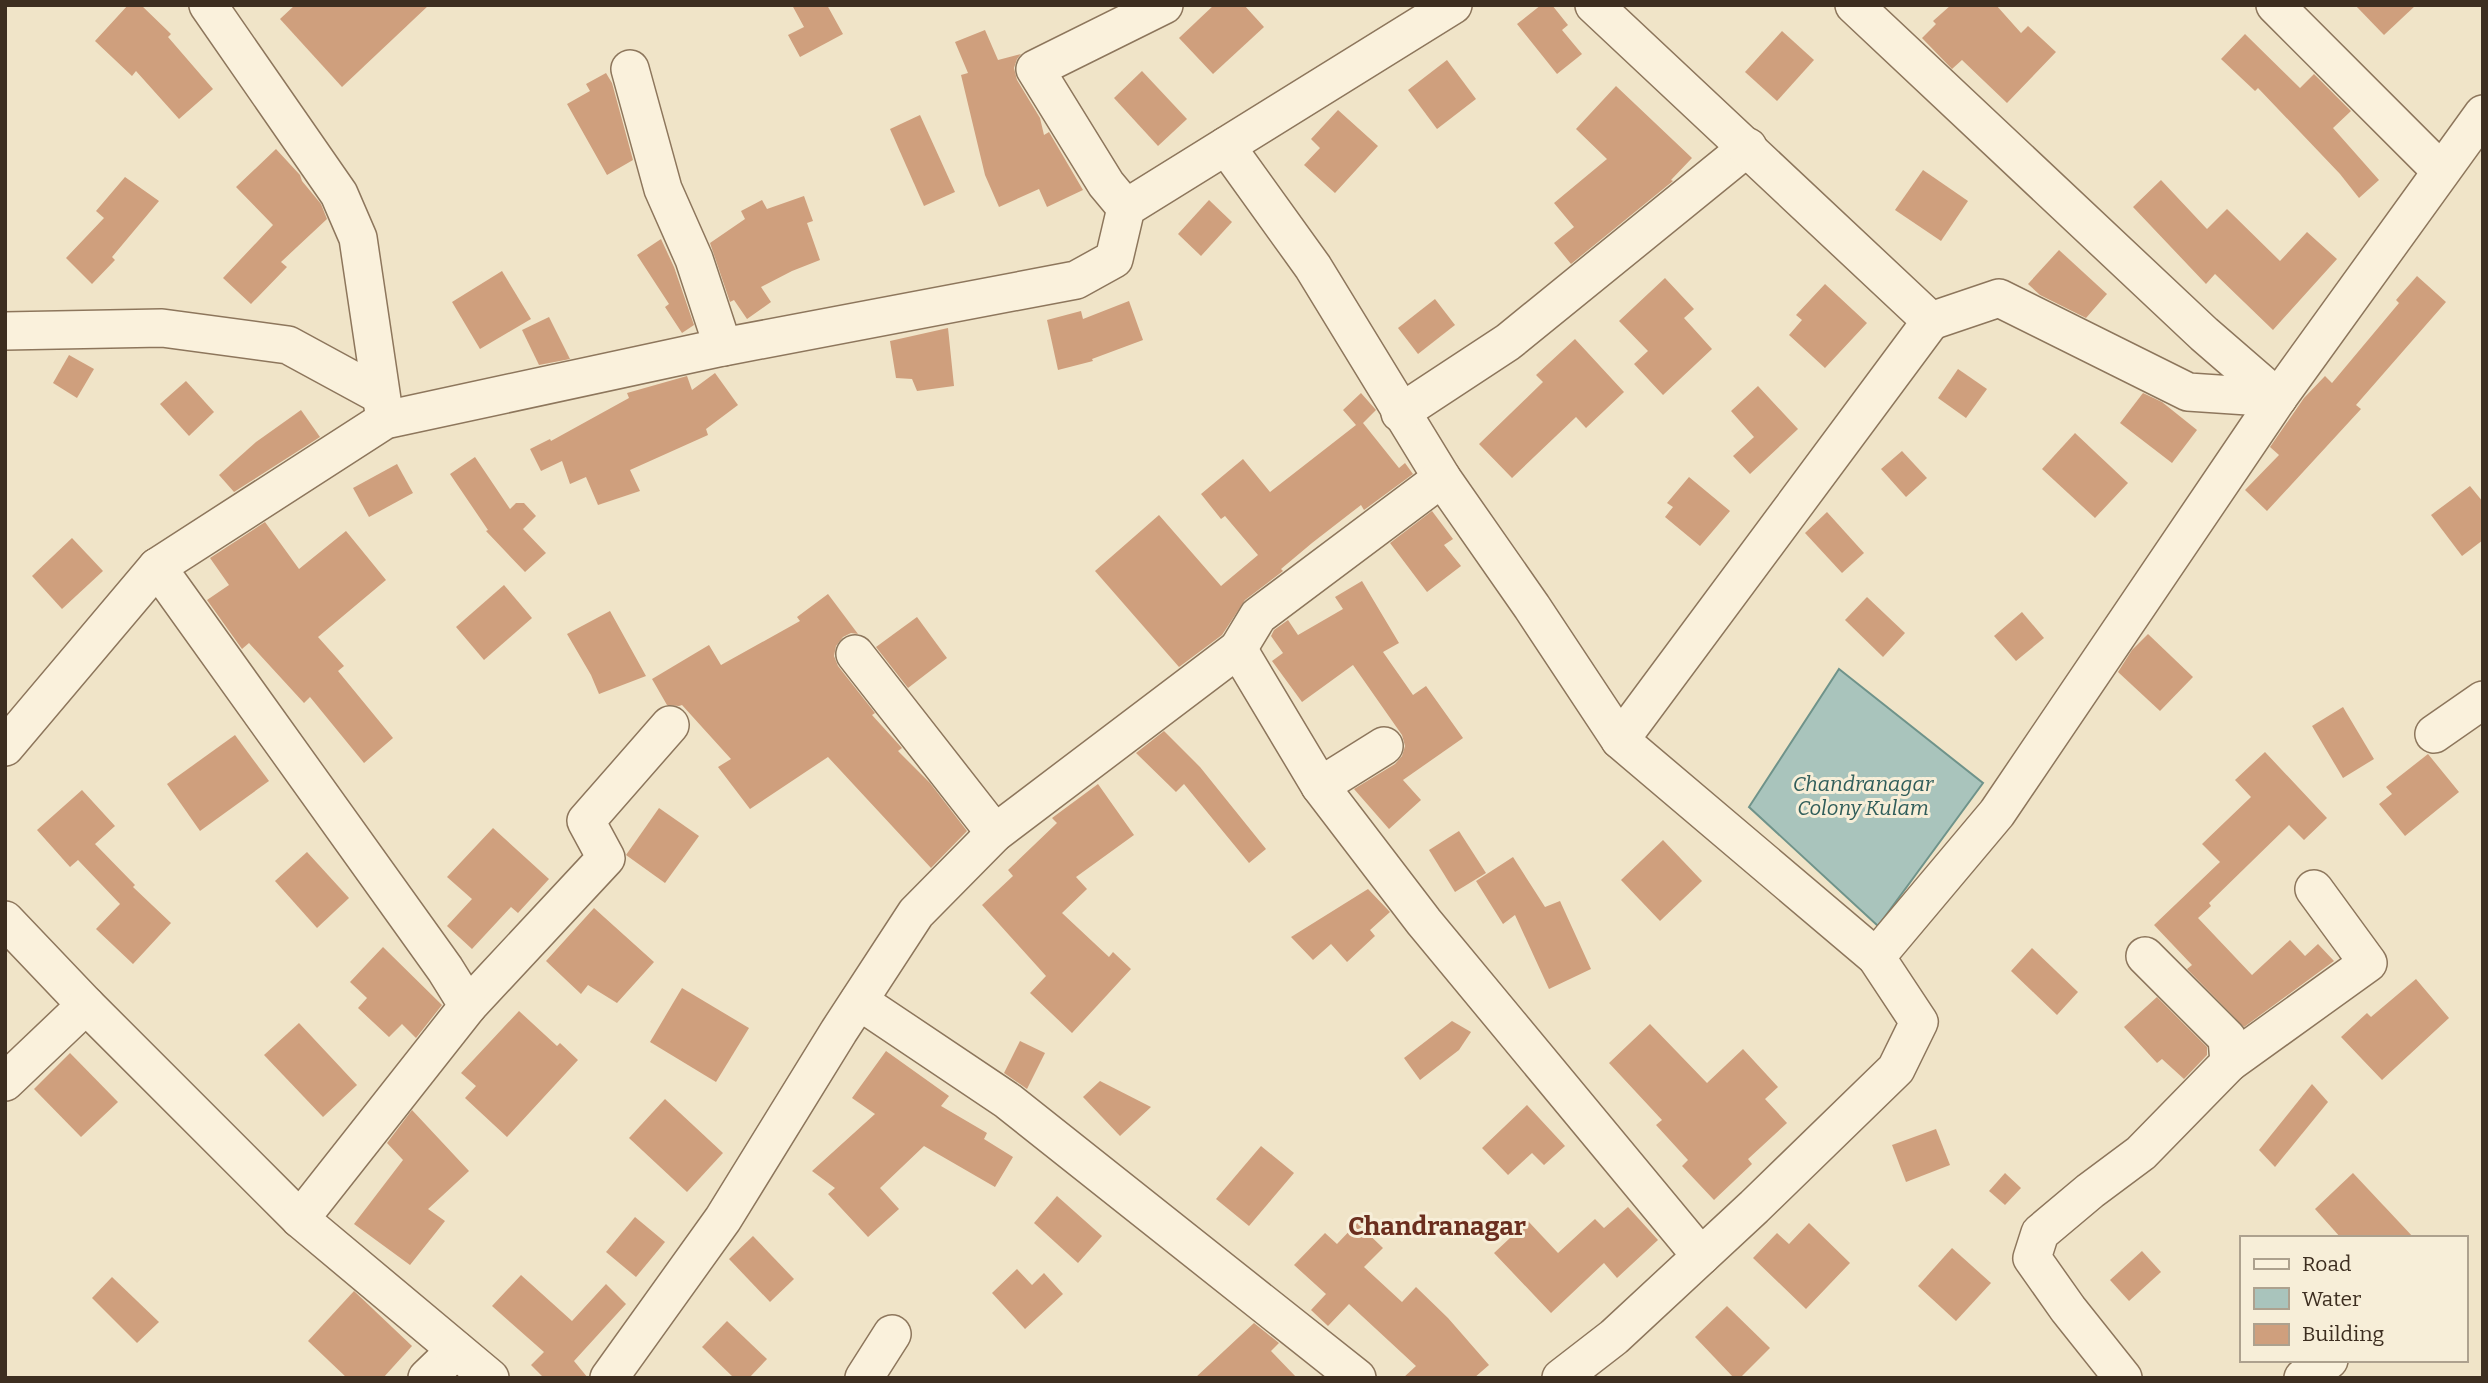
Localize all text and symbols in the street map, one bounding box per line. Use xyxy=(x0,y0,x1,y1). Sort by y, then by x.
water label: Chandranagar Colony Kulam xyxy=(1793,771,1935,821)
district label: Chandranagar xyxy=(1348,1211,1526,1242)
legend xyxy=(2240,1236,2467,1362)
text: Road xyxy=(2302,1251,2351,1277)
text: Water xyxy=(2302,1286,2361,1312)
text: Building xyxy=(2302,1321,2385,1347)

